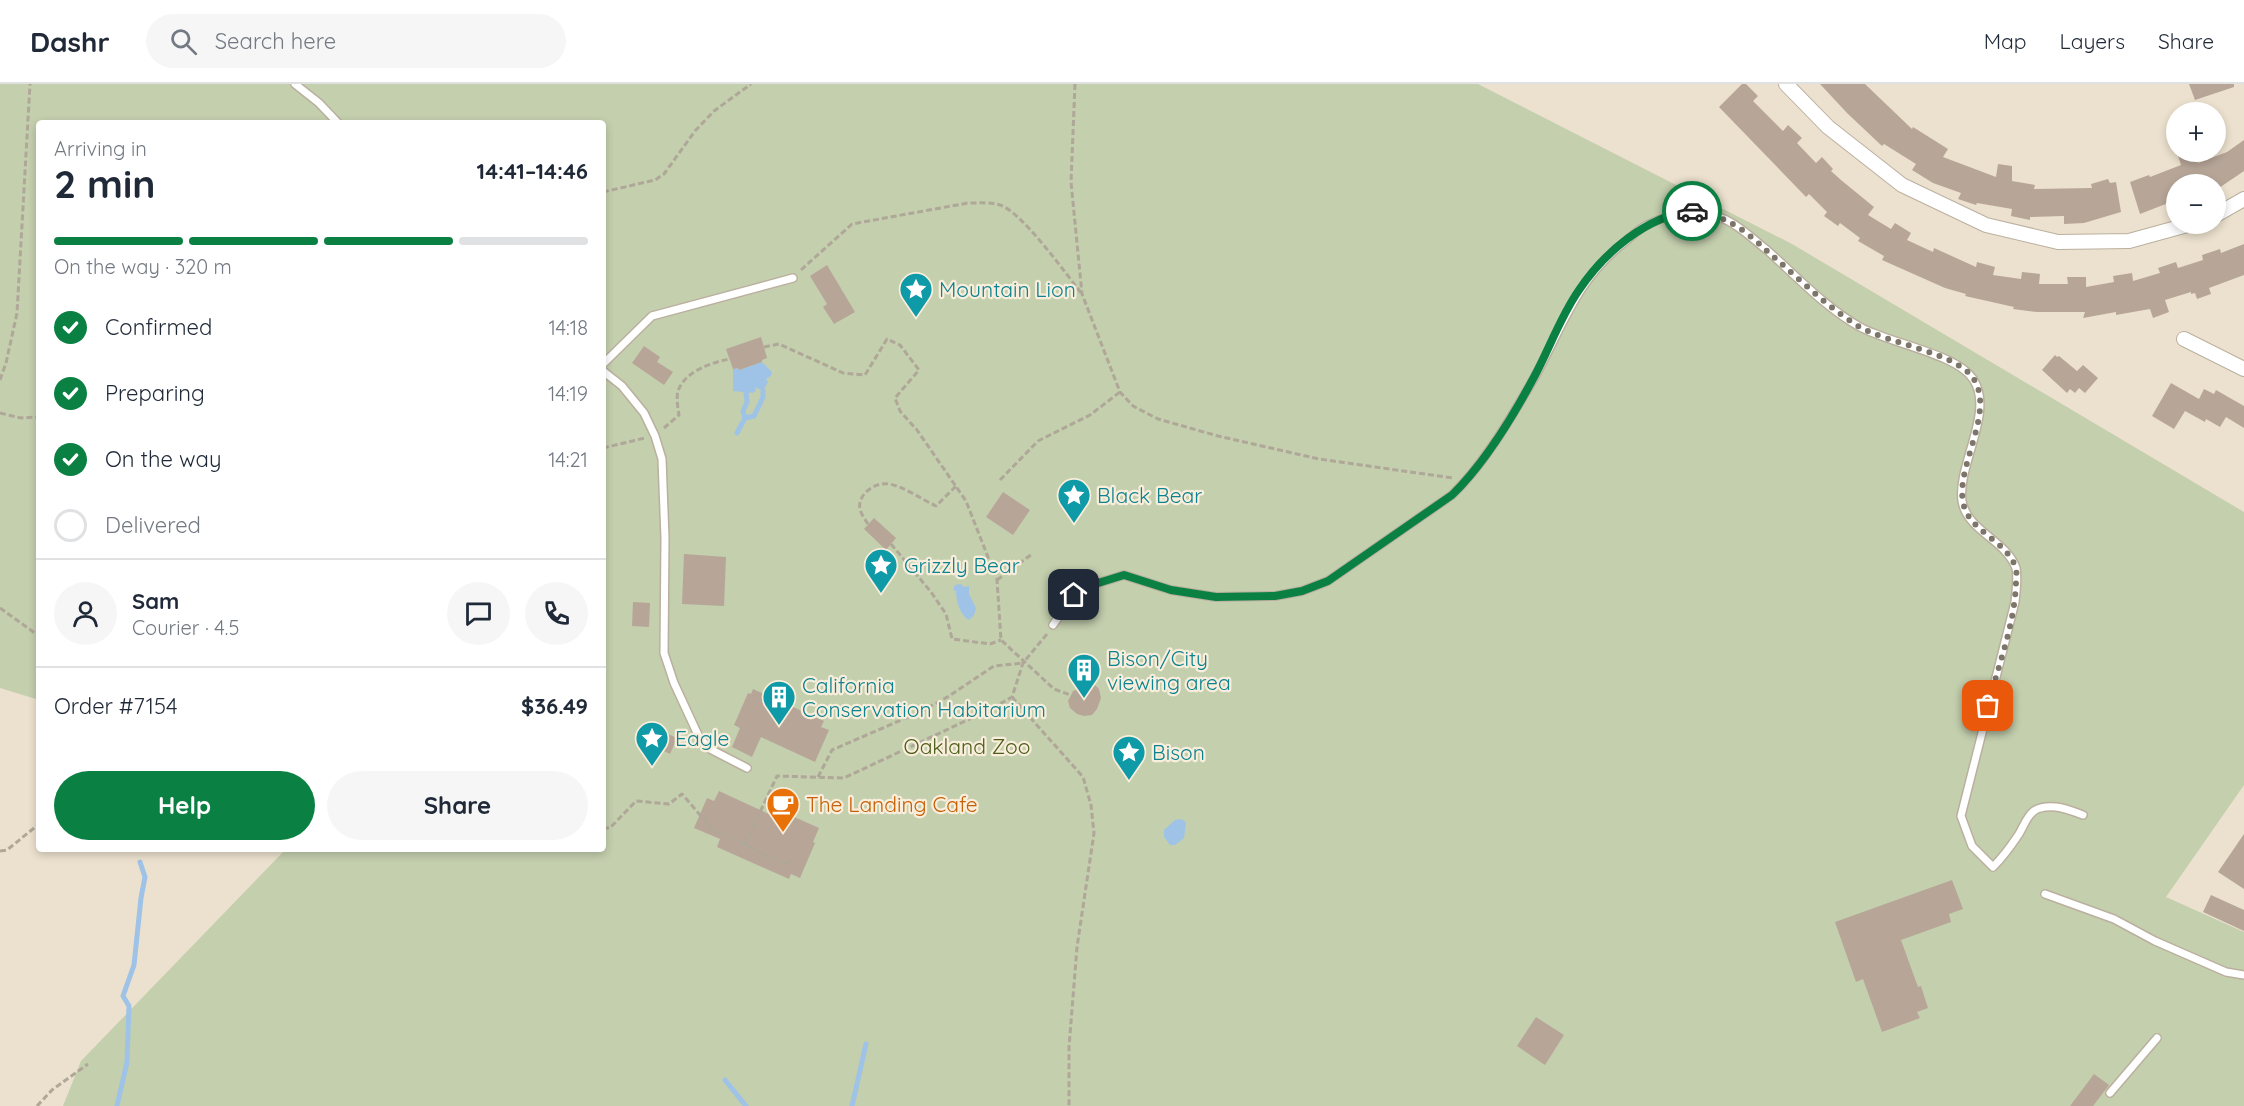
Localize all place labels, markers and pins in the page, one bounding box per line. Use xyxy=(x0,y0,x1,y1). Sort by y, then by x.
place icon: Mountain Lion xyxy=(898,271,934,318)
place label: Mountain Lion xyxy=(939,276,1076,302)
place icon: Black Bear xyxy=(1056,477,1092,524)
place label: Black Bear xyxy=(1097,482,1202,508)
place icon: Grizzly Bear xyxy=(863,547,899,594)
place label: Grizzly Bear xyxy=(904,552,1020,578)
pin xyxy=(1048,569,1099,620)
place label: Bison/City viewing area xyxy=(1107,645,1231,695)
building icon: Bison/City viewing area xyxy=(1066,652,1102,699)
place label: California Conservation Habitarium xyxy=(802,672,1046,722)
building icon: California Conservation Habitarium xyxy=(761,679,797,726)
pin xyxy=(1962,680,2013,731)
place icon: Eagle xyxy=(634,720,670,767)
place label: Eagle xyxy=(675,725,729,751)
place icon: Bison xyxy=(1111,734,1147,781)
place label: Bison xyxy=(1152,739,1205,765)
cafe icon: The Landing Cafe xyxy=(765,786,801,833)
place label: The Landing Cafe xyxy=(806,791,978,817)

